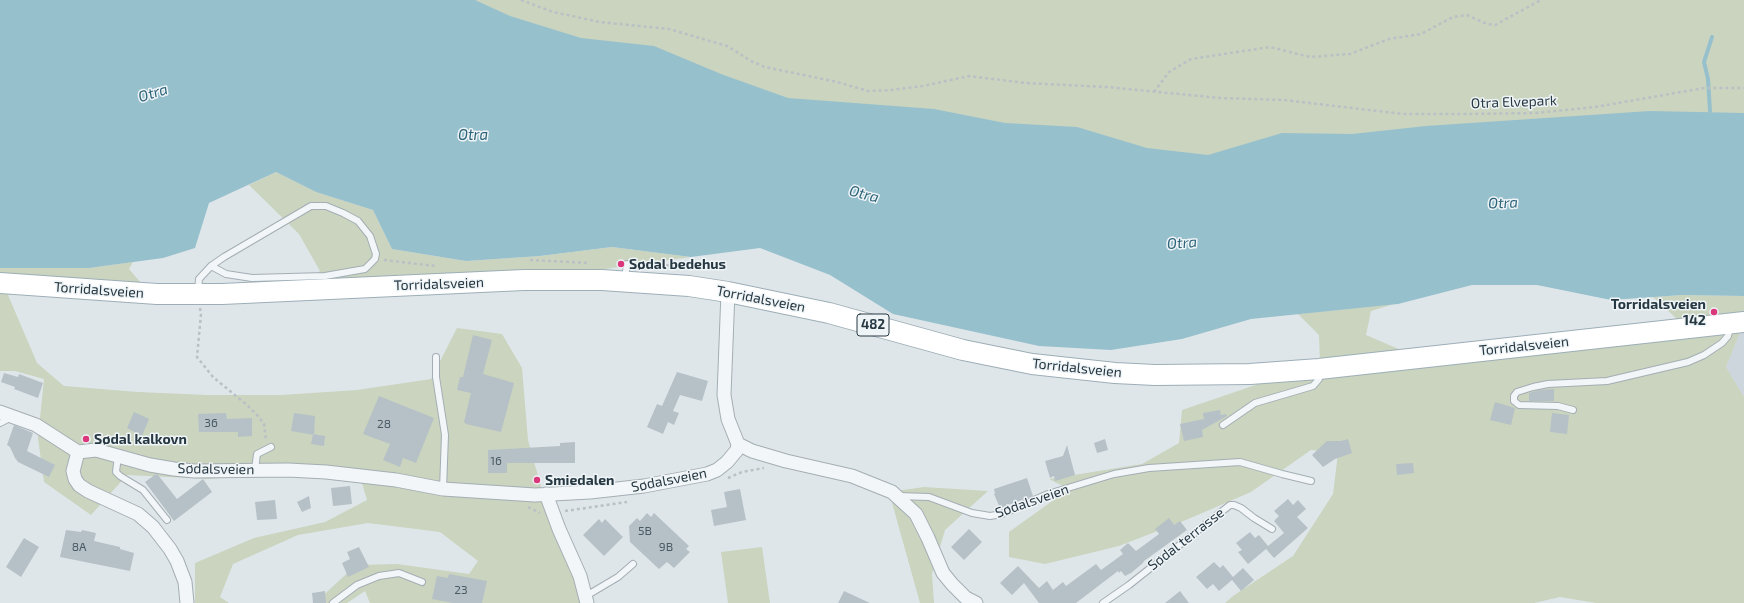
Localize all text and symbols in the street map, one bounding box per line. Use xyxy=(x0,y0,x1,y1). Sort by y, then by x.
water label: Otra xyxy=(136,80,170,106)
street label: Otra Elvepark xyxy=(1471,92,1557,112)
water label: Otra xyxy=(458,126,488,144)
water label: Otra xyxy=(847,181,881,207)
water label: Otra xyxy=(1488,193,1518,213)
water label: Otra xyxy=(1166,233,1198,253)
place label: Sødal bedehus xyxy=(629,256,726,272)
marker: Sødal bedehus xyxy=(616,259,626,269)
street label: Torridalsveien xyxy=(394,274,484,294)
street label: Torridalsveien xyxy=(53,278,145,302)
street label: Torridalsveien xyxy=(715,282,807,316)
place label: Torridalsveien 142 xyxy=(1611,296,1706,328)
marker: Torridalsveien 142 xyxy=(1709,307,1719,317)
road number: 482 xyxy=(857,314,889,336)
street label: Torridalsveien xyxy=(1478,333,1570,359)
street label: Torridalsveien xyxy=(1031,355,1123,381)
house number: 36 xyxy=(204,416,218,430)
house number: 28 xyxy=(377,417,391,431)
place label: Sødal kalkovn xyxy=(94,431,187,447)
marker: Sødal kalkovn xyxy=(81,434,91,444)
house number: 16 xyxy=(490,454,502,468)
street label: Sødalsveien xyxy=(177,460,255,478)
street label: Sødalsveien xyxy=(630,464,708,496)
place label: Smiedalen xyxy=(545,472,615,488)
marker: Smiedalen xyxy=(532,475,542,485)
street label: Sødalsveien xyxy=(993,481,1071,521)
street label: Sødal terrasse xyxy=(1144,504,1228,574)
house number: 5B xyxy=(638,524,652,538)
house number: 8A xyxy=(72,540,86,554)
house number: 9B xyxy=(659,540,673,554)
house number: 23 xyxy=(454,583,468,597)

